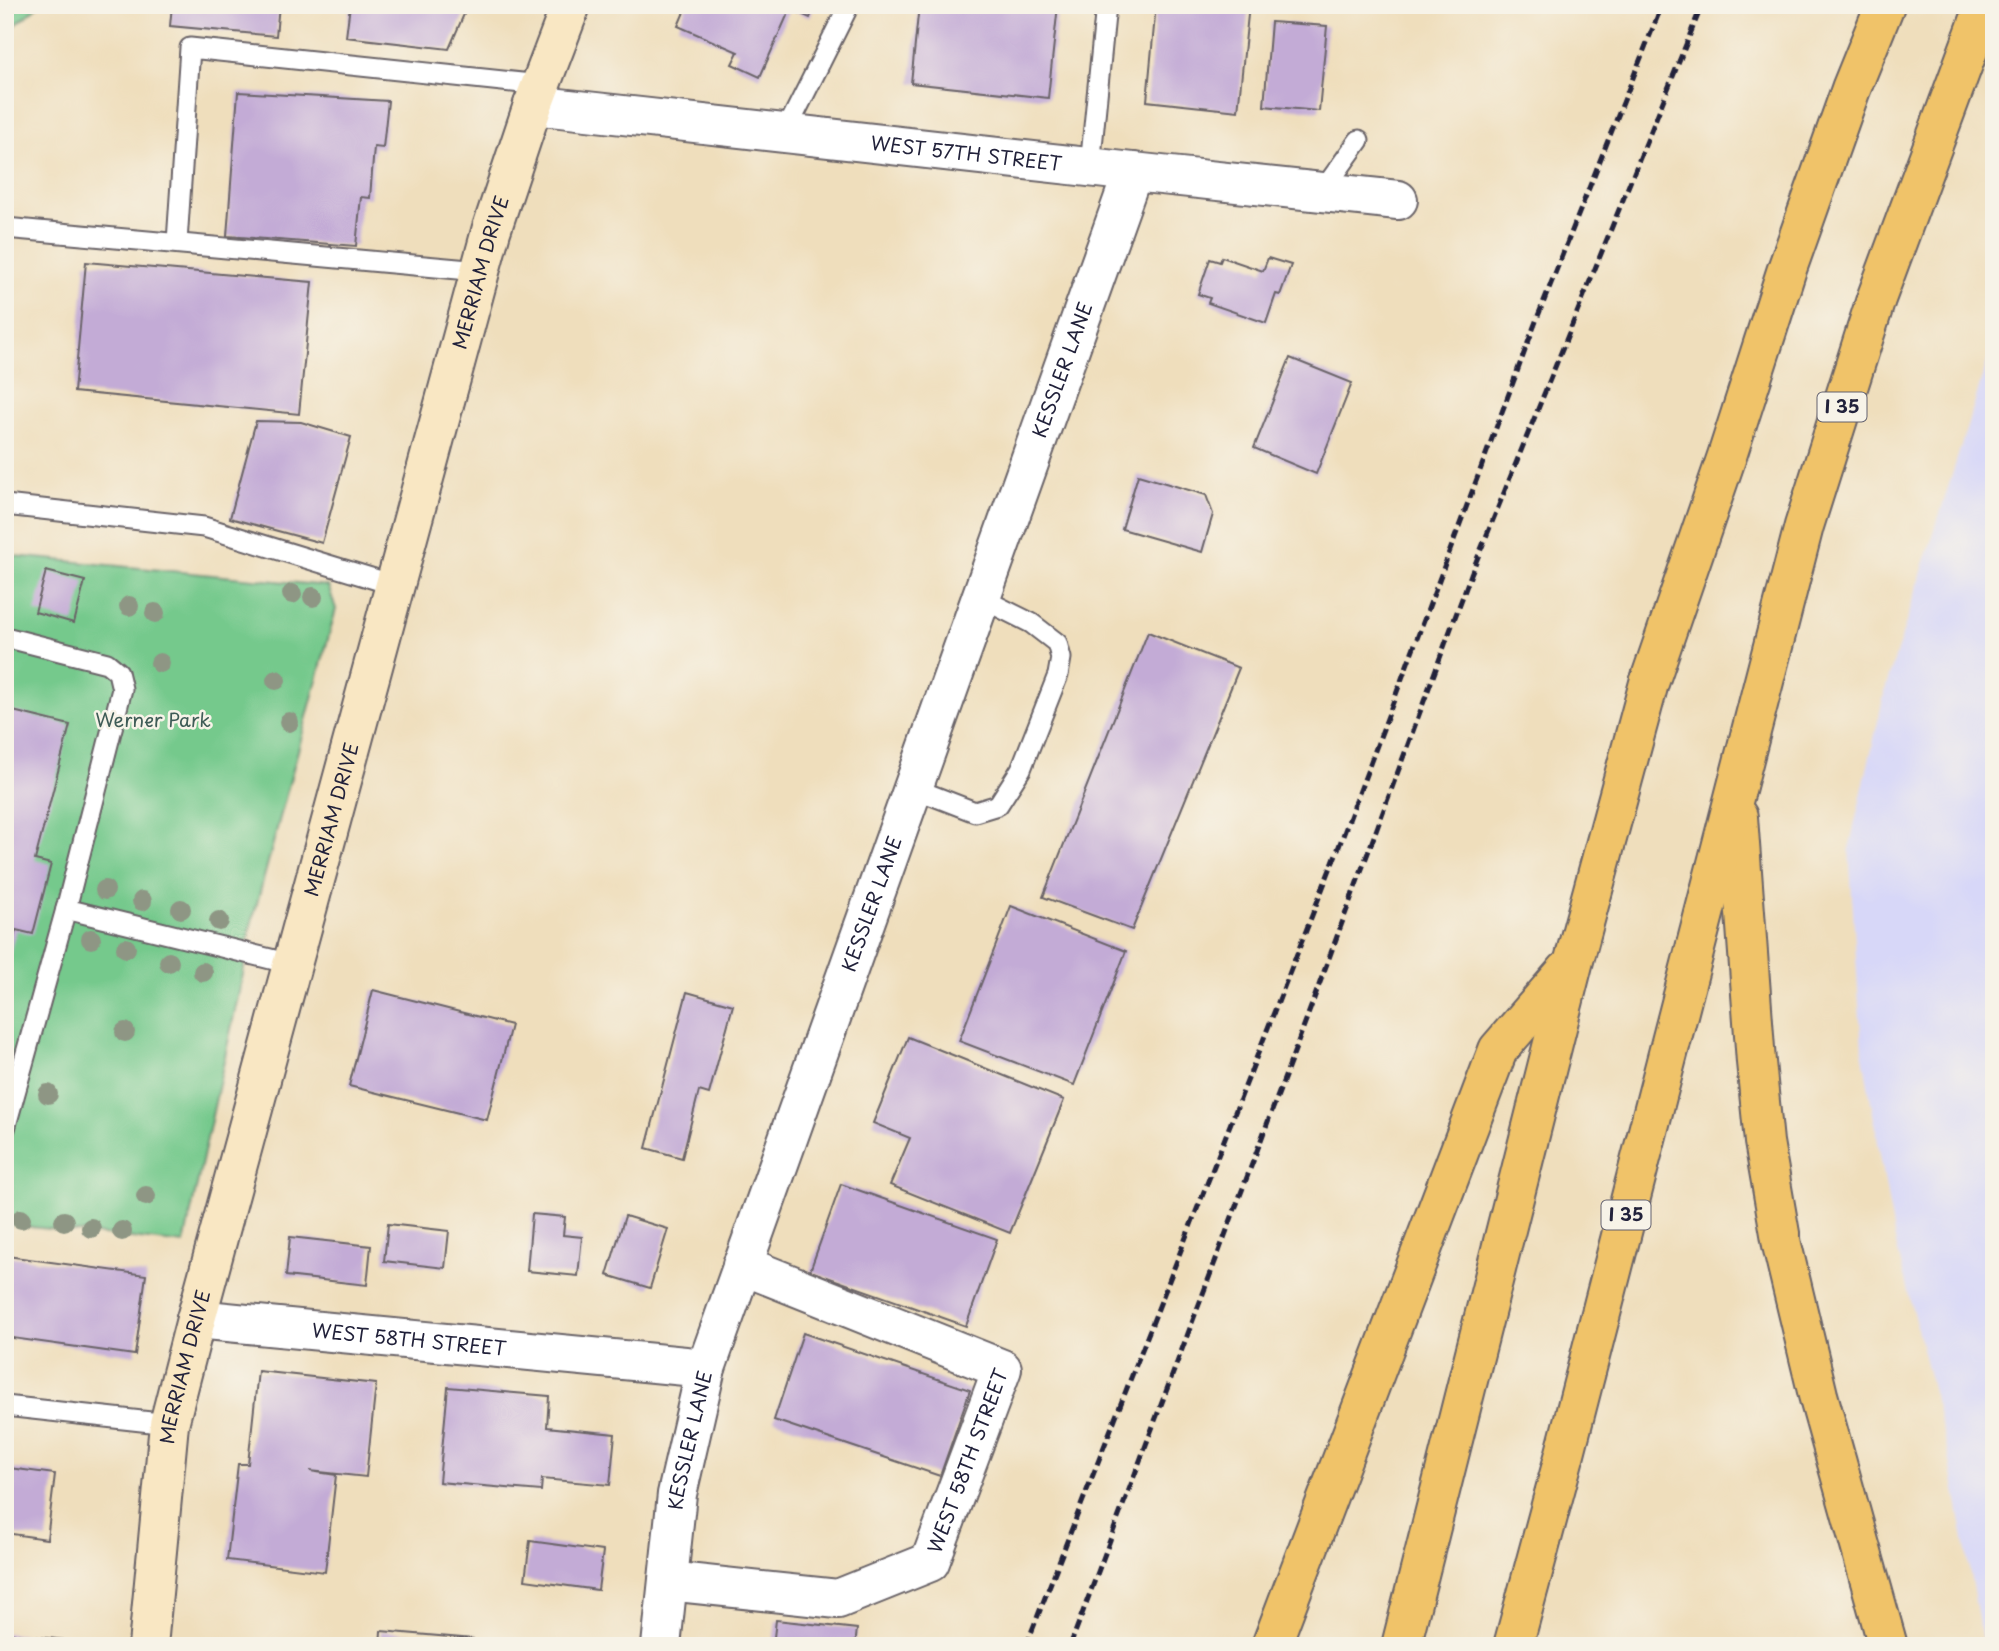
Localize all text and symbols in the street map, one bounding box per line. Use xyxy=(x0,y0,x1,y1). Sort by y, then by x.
street label: WEST 57TH STREET xyxy=(869,128,1063,177)
street label: MERRIAM DRIVE xyxy=(445,192,515,352)
street label: KESSLER LANE xyxy=(1024,298,1099,441)
road number: I 35 xyxy=(1818,393,1867,422)
park label: Werner Park xyxy=(95,705,211,733)
street label: MERRIAM DRIVE xyxy=(296,739,365,899)
street label: KESSLER LANE xyxy=(834,832,908,975)
road number: I 35 xyxy=(1602,1200,1650,1230)
street label: MERRIAM DRIVE xyxy=(152,1286,216,1445)
street label: WEST 58TH STREET xyxy=(311,1315,507,1362)
street label: WEST 58TH STREET xyxy=(920,1364,1014,1557)
street label: KESSLER LANE xyxy=(660,1368,718,1511)

